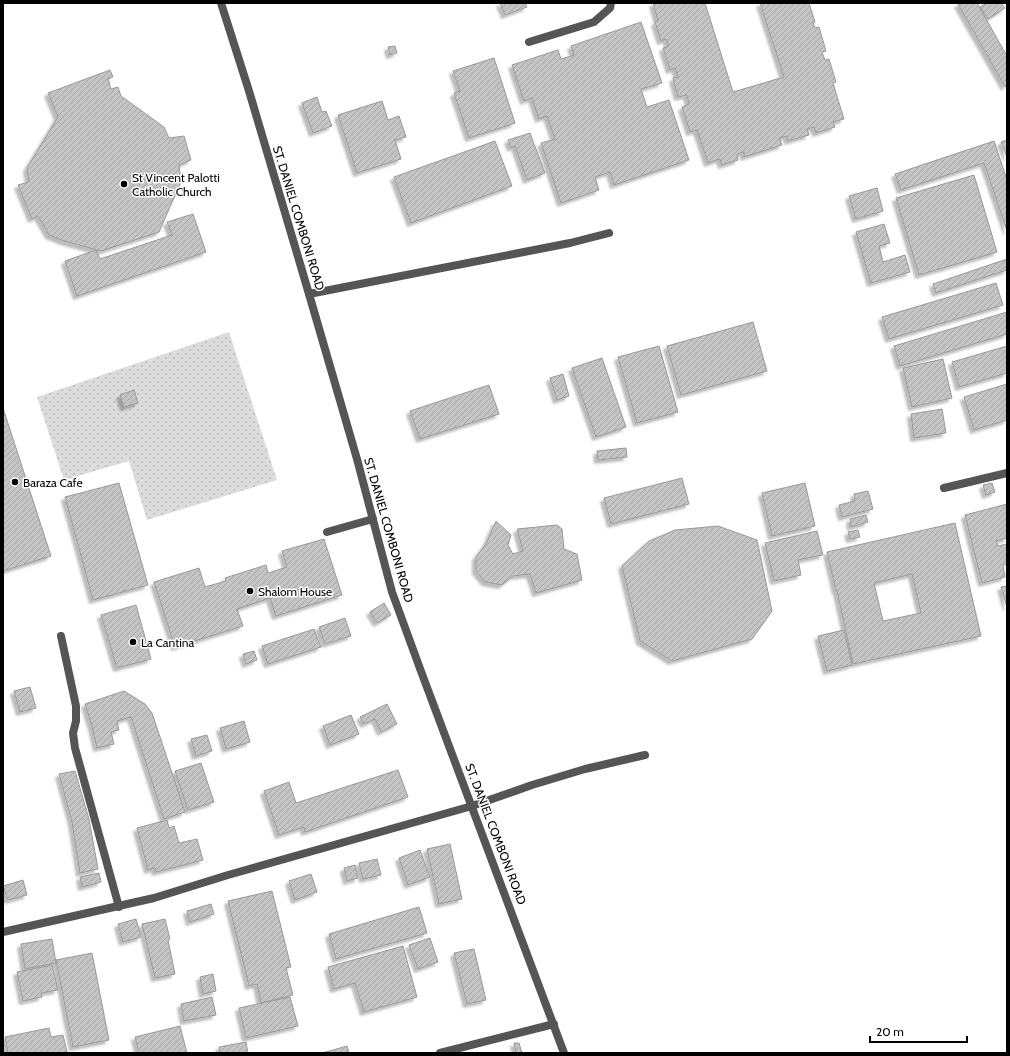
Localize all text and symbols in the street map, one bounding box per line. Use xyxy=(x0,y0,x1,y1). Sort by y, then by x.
street label: ST. DANIEL COMBONI ROAD xyxy=(270,144,328,292)
place label: St Vincent Palotti Catholic Church xyxy=(132,170,220,199)
marker: St Vincent Palotti Catholic Church xyxy=(119,179,129,189)
street label: ST. DANIEL COMBONI ROAD xyxy=(361,456,417,604)
place label: Baraza Cafe xyxy=(23,475,83,490)
marker: Baraza Cafe xyxy=(10,477,20,487)
place label: Shalom House xyxy=(258,584,332,599)
marker: Shalom House xyxy=(245,586,255,596)
place label: La Cantina xyxy=(141,635,195,650)
marker: La Cantina xyxy=(128,637,138,647)
street label: ST. DANIEL COMBONI ROAD xyxy=(462,761,530,907)
scale bar xyxy=(870,1018,967,1044)
text: 20 m xyxy=(876,1024,904,1039)

